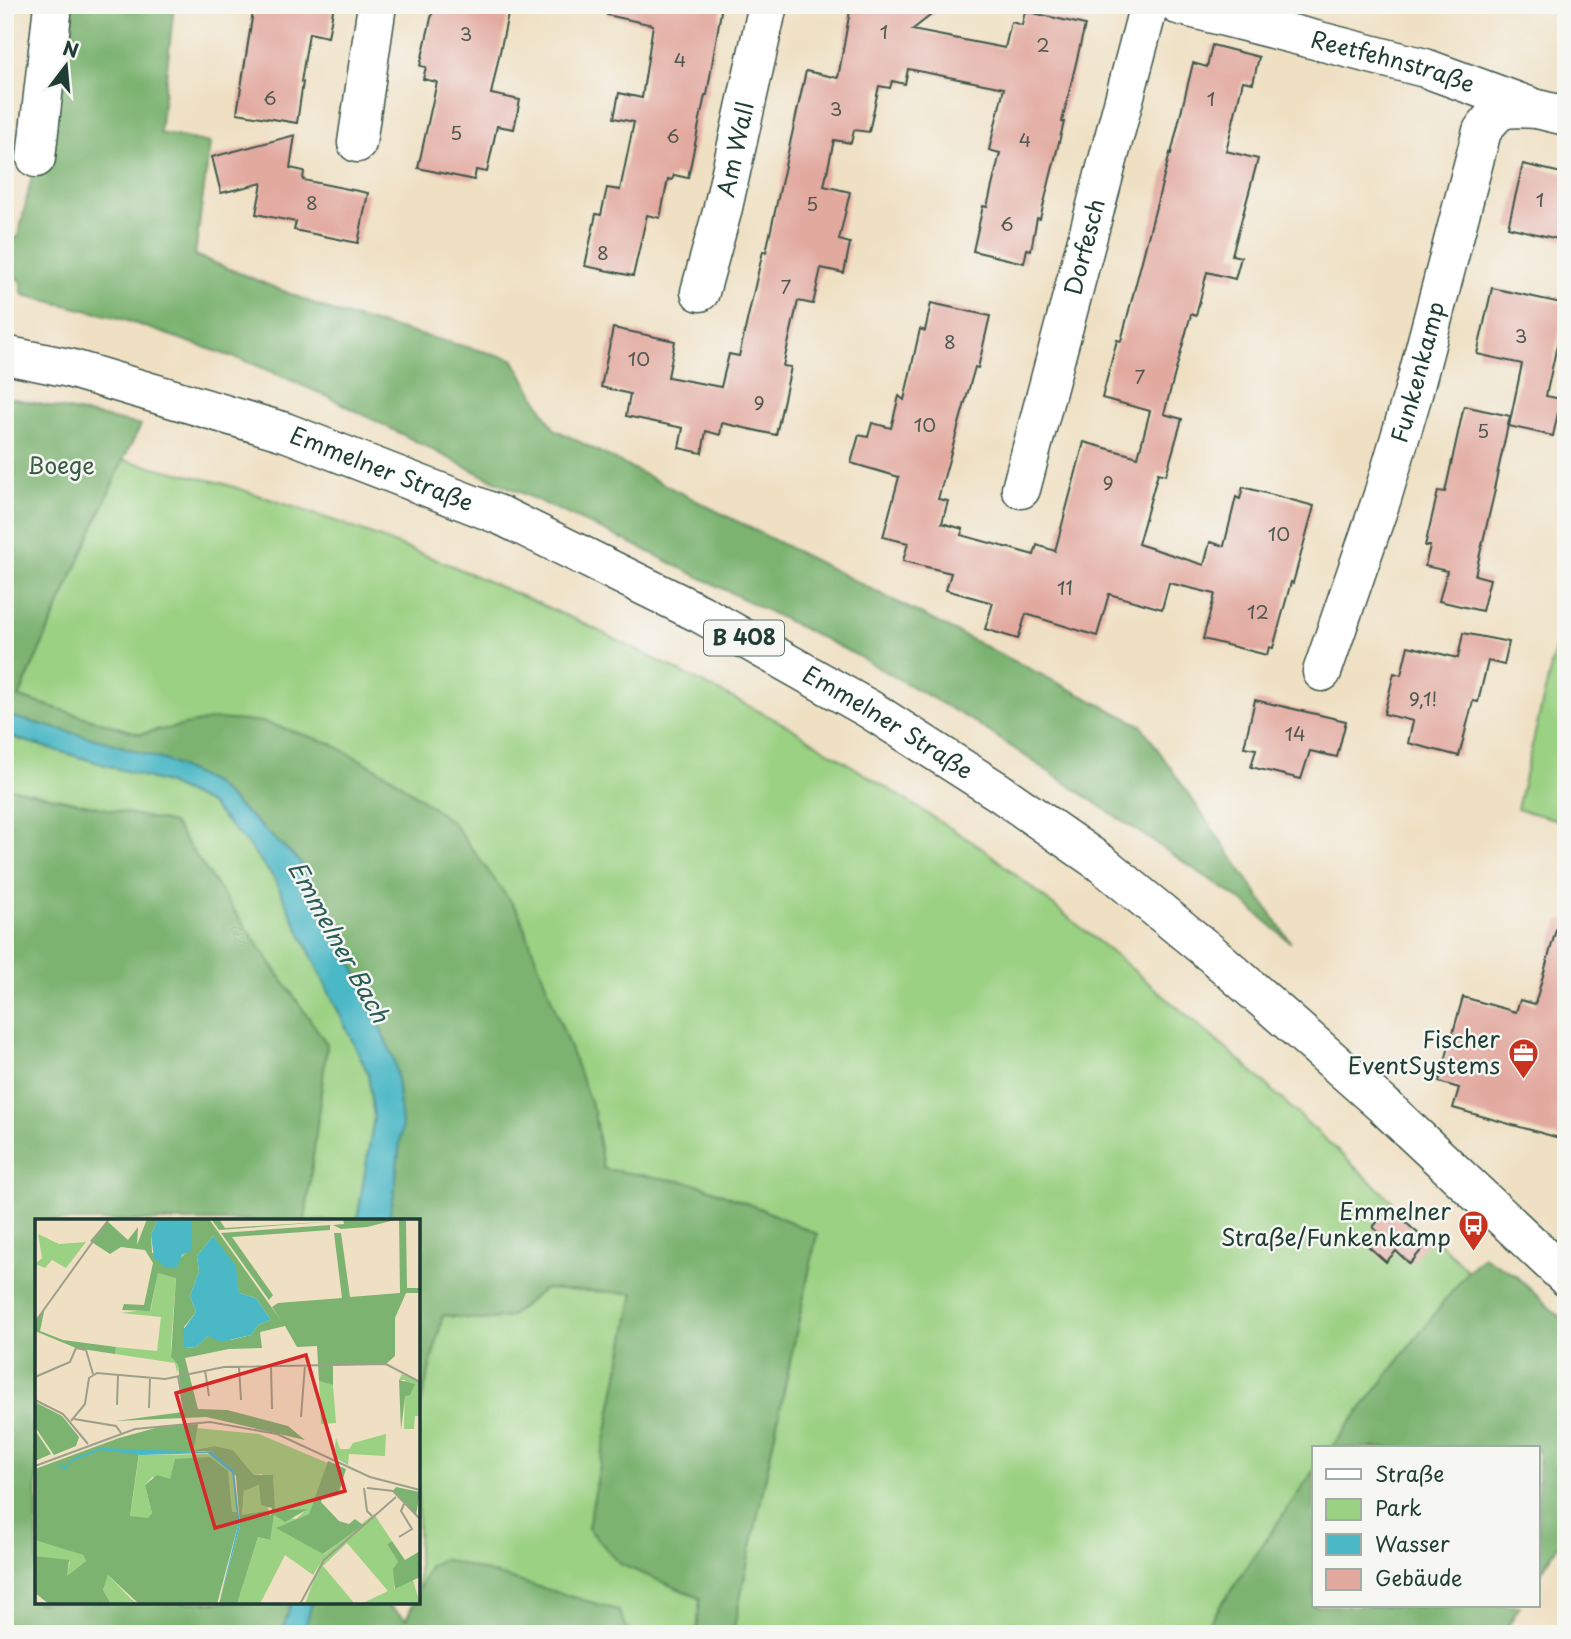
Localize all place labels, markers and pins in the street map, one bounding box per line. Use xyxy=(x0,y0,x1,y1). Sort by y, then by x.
place label: Fischer EventSystems xyxy=(1348,1021,1500,1082)
office icon: Fischer EventSystems xyxy=(1506,1036,1540,1080)
place label: Emmelner Straße/Funkenkamp xyxy=(1221,1193,1451,1254)
bus stop icon: Emmelner Straße/Funkenkamp xyxy=(1457,1208,1491,1252)

